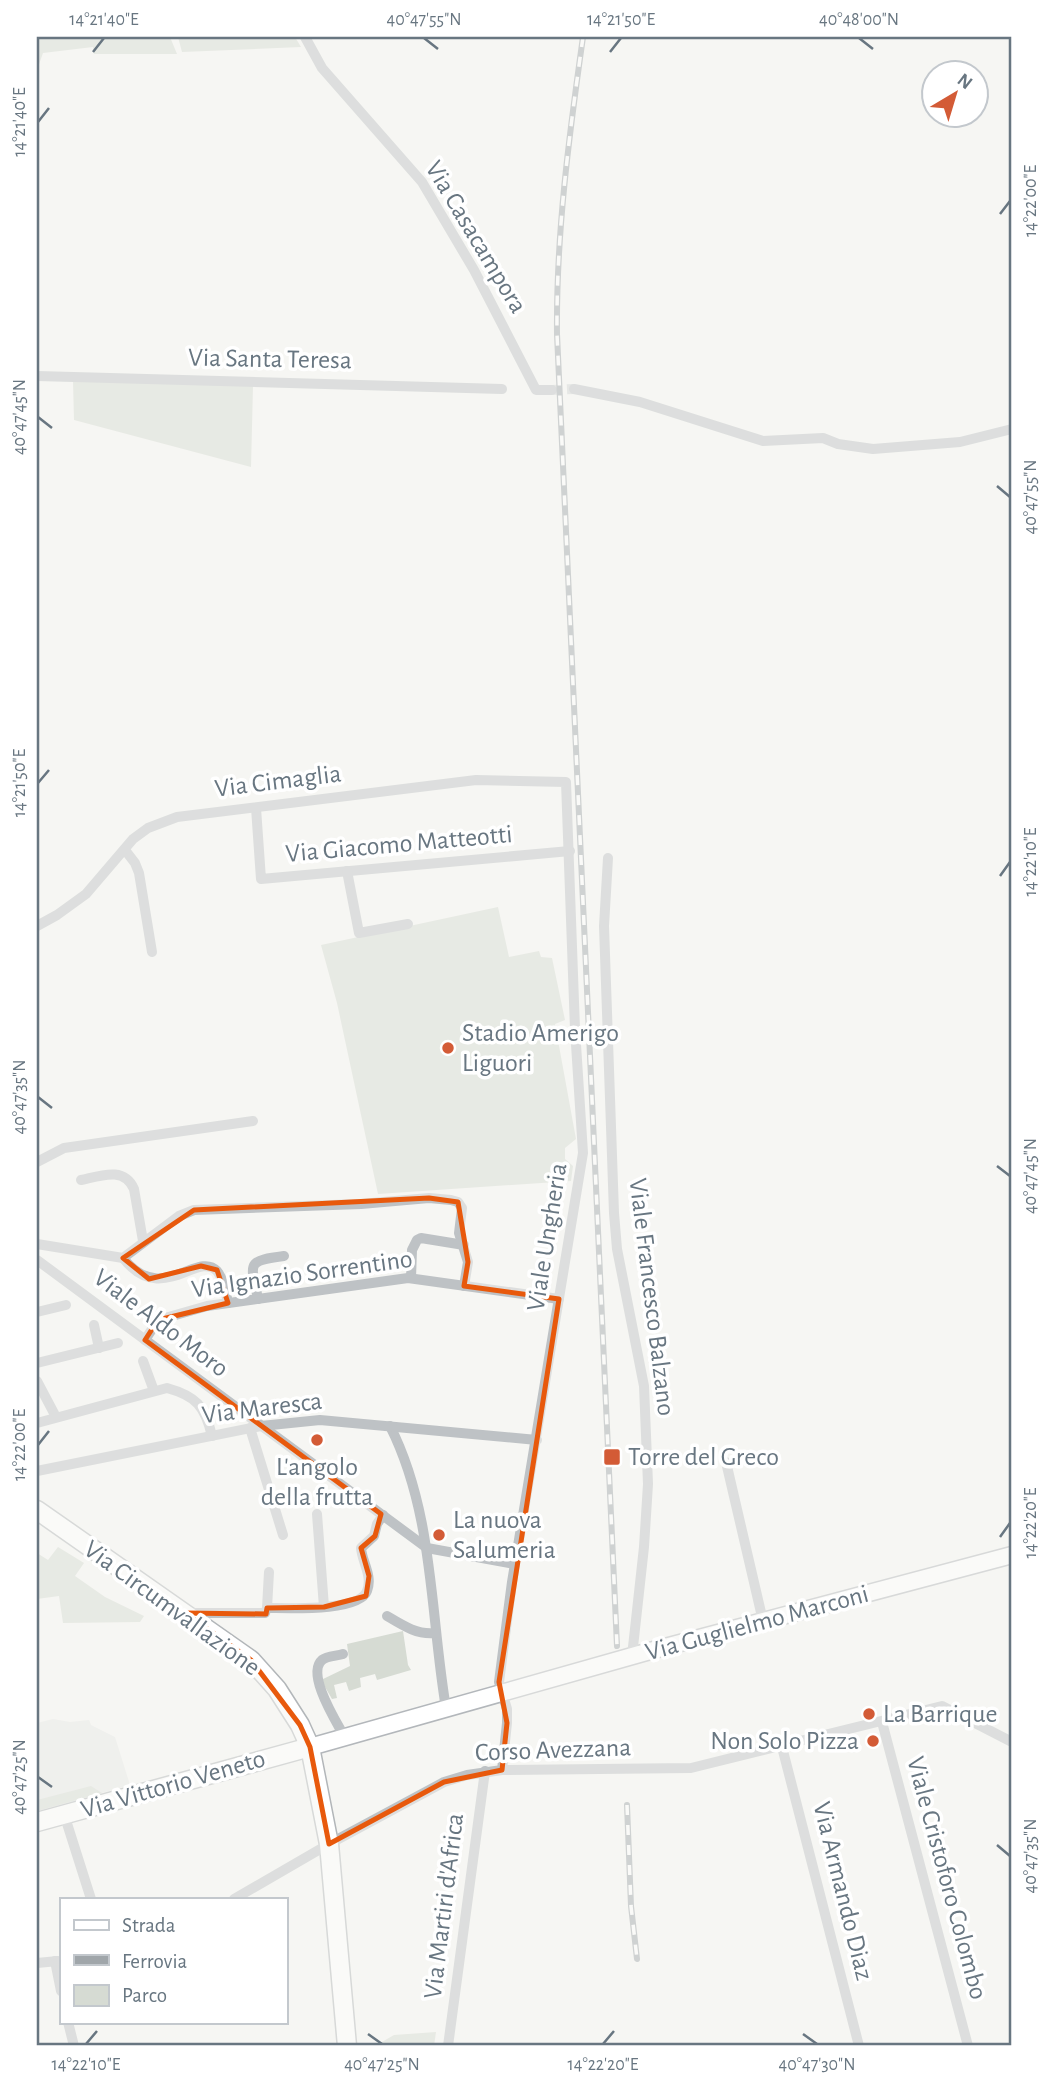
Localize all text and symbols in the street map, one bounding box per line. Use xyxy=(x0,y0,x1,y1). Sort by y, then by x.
text: 14°21'40"E xyxy=(69,11,139,29)
text: 40°47'55"N xyxy=(387,11,461,29)
text: 14°21'50"E xyxy=(587,11,655,29)
text: 40°48'00"N xyxy=(819,11,899,29)
north arrow xyxy=(920,60,990,130)
text: N xyxy=(953,70,976,93)
text: 14°21'40"E xyxy=(11,87,29,157)
street label: Via Casacampora xyxy=(420,156,532,318)
text: 14°22'00"E xyxy=(1022,165,1040,237)
street label: Via Santa Teresa xyxy=(188,345,352,373)
text: 40°47'45"N xyxy=(11,379,29,455)
text: 40°47'55"N xyxy=(1022,460,1040,534)
text: 14°21'50"E xyxy=(11,749,29,817)
street label: Via Cimaglia xyxy=(213,760,343,802)
street label: Via Giacomo Matteotti xyxy=(284,821,514,867)
text: 14°22'10"E xyxy=(1022,827,1040,896)
place label: Stadio Amerigo Liguori xyxy=(462,1020,619,1076)
marker: Stadio Amerigo Liguori xyxy=(440,1040,456,1056)
text: 40°47'35"N xyxy=(11,1060,29,1134)
text: 40°47'45"N xyxy=(1022,1138,1040,1214)
street label: Viale Ungheria xyxy=(522,1161,572,1313)
street label: Viale Francesco Balzano xyxy=(625,1177,679,1417)
street label: Via Ignazio Sorrentino xyxy=(190,1246,414,1302)
street label: Viale Aldo Moro xyxy=(89,1264,233,1382)
street label: Via Maresca xyxy=(200,1388,324,1428)
text: 14°22'00"E xyxy=(11,1409,29,1481)
marker: L'angolo della frutta xyxy=(309,1432,325,1448)
place label: Torre del Greco xyxy=(628,1444,779,1470)
marker: Torre del Greco xyxy=(602,1447,622,1467)
place label: L'angolo della frutta xyxy=(261,1454,373,1510)
text: 14°22'20"E xyxy=(1022,1487,1040,1558)
place label: La nuova Salumeria xyxy=(453,1507,556,1563)
marker: La nuova Salumeria xyxy=(431,1527,447,1543)
street label: Via Circumvallazione xyxy=(79,1535,265,1681)
street label: Via Guglielmo Marconi xyxy=(643,1581,871,1665)
place label: La Barrique xyxy=(883,1701,997,1727)
marker: La Barrique xyxy=(861,1706,877,1722)
place label: Non Solo Pizza xyxy=(710,1728,859,1754)
marker: Non Solo Pizza xyxy=(865,1733,881,1749)
street label: Corso Avezzana xyxy=(474,1734,632,1766)
text: 40°47'25"N xyxy=(11,1739,29,1815)
street label: Via Vittorio Veneto xyxy=(78,1745,268,1823)
street label: Viale Cristoforo Colombo xyxy=(902,1754,992,2002)
street label: Via Armando Diaz xyxy=(808,1799,878,1983)
street label: Via Martiri d'Africa xyxy=(420,1812,468,2000)
text: 40°47'35"N xyxy=(1022,1819,1040,1893)
legend xyxy=(60,1898,287,2024)
text: Strada xyxy=(122,1915,176,1936)
text: Ferrovia xyxy=(122,1951,188,1972)
text: Parco xyxy=(122,1985,167,2006)
text: 14°22'10"E xyxy=(52,2056,121,2074)
text: 40°47'25"N xyxy=(344,2056,420,2074)
text: 14°22'20"E xyxy=(568,2056,639,2074)
text: 40°47'30"N xyxy=(779,2056,855,2074)

